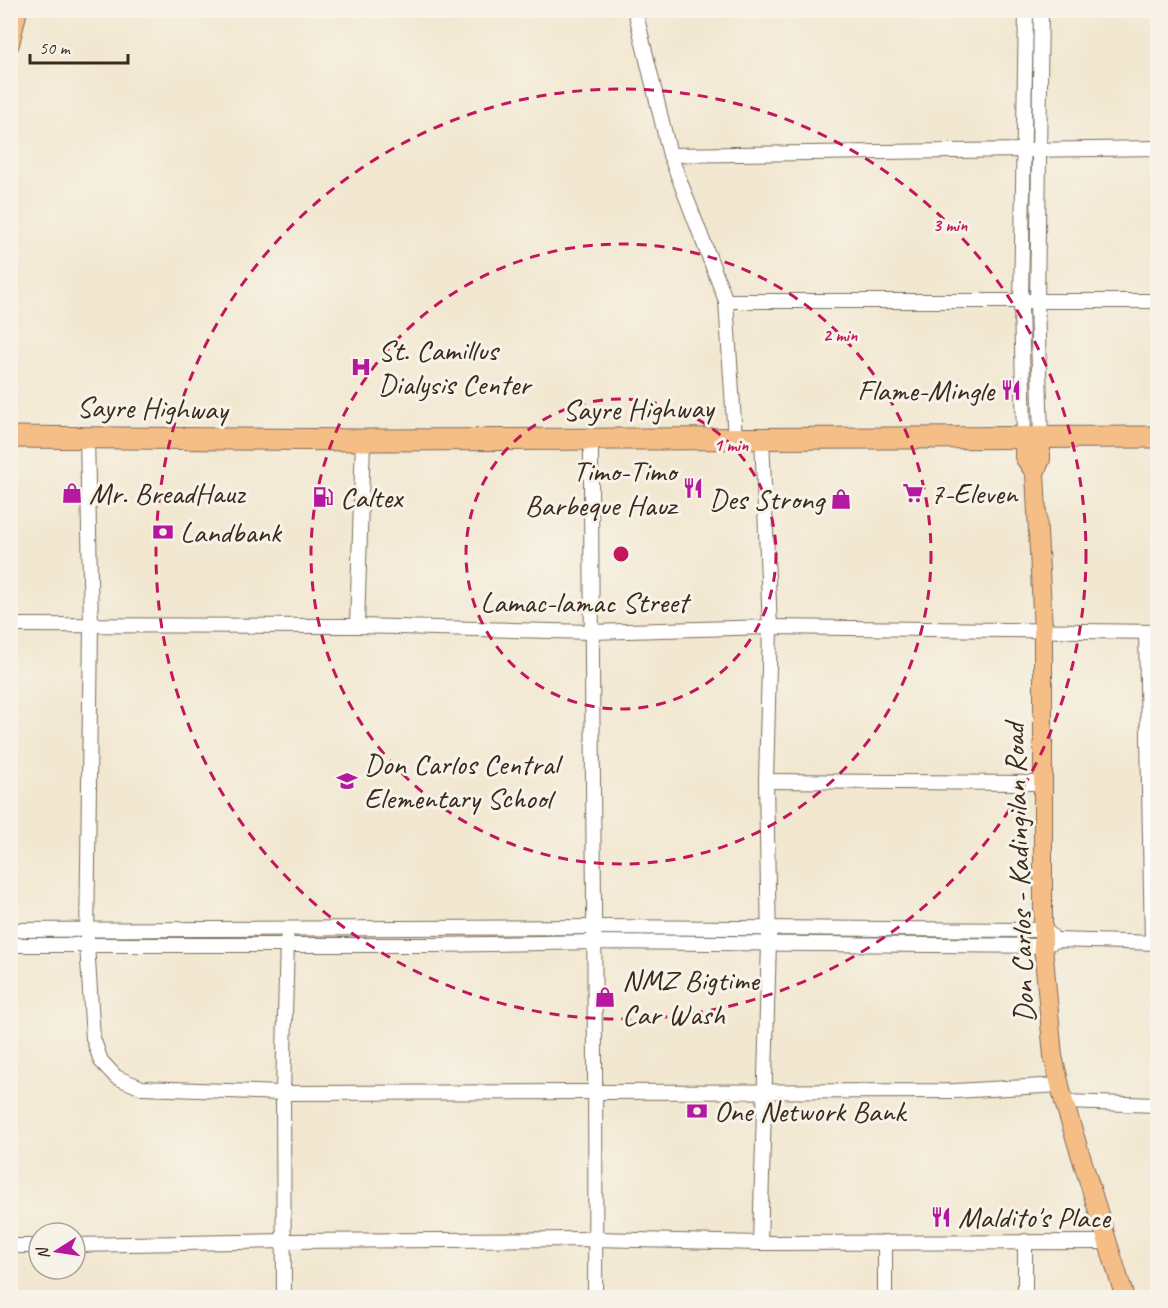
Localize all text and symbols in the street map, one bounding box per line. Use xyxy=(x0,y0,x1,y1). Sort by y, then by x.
scale bar xyxy=(30,27,128,65)
text: 50 m xyxy=(39,37,72,59)
text: 3 min xyxy=(933,214,968,236)
text: 2 min xyxy=(823,324,858,346)
place label: St. Camillus Dialysis Center xyxy=(378,331,533,403)
hospital icon: St. Camillus Dialysis Center xyxy=(349,355,373,379)
place label: Flame-Mingle xyxy=(857,371,996,409)
restaurant icon: Flame-Mingle xyxy=(999,378,1023,402)
street label: Sayre Highway xyxy=(76,388,230,428)
street label: Sayre Highway xyxy=(562,389,716,429)
text: 1 min xyxy=(714,434,749,456)
place label: Timo-Timo Barbeque Hauz xyxy=(525,452,680,524)
place label: Mr. BreadHauz xyxy=(89,474,246,512)
place label: 7-Eleven xyxy=(930,474,1019,512)
restaurant icon: Timo-Timo Barbeque Hauz xyxy=(681,476,705,500)
place label: Caltex xyxy=(340,478,405,516)
place label: Des Strong xyxy=(709,480,826,518)
shop icon: Mr. BreadHauz xyxy=(60,481,84,505)
supermarket icon: 7-Eleven xyxy=(901,481,925,505)
fuel station icon: Caltex xyxy=(311,485,335,509)
shop icon: Des Strong xyxy=(829,487,853,511)
place label: Landbank xyxy=(180,513,283,551)
bank icon: Landbank xyxy=(151,520,175,544)
centre of rings xyxy=(611,544,631,564)
street label: Lamac-lamac Street xyxy=(480,583,692,621)
street label: Don Carlos - Kadingilan Road xyxy=(995,718,1043,1024)
place label: Don Carlos Central Elementary School xyxy=(364,745,564,817)
school or university icon: Don Carlos Central Elementary School xyxy=(335,769,359,793)
place label: NMZ Bigtime Car Wash xyxy=(622,961,761,1033)
shop icon: NMZ Bigtime Car Wash xyxy=(593,985,617,1009)
place label: One Network Bank xyxy=(714,1092,907,1130)
bank icon: One Network Bank xyxy=(685,1099,709,1123)
place label: Maldito's Place xyxy=(958,1198,1112,1236)
restaurant icon: Maldito's Place xyxy=(929,1205,953,1229)
north arrow xyxy=(27,1221,87,1281)
text: N xyxy=(32,1244,54,1261)

